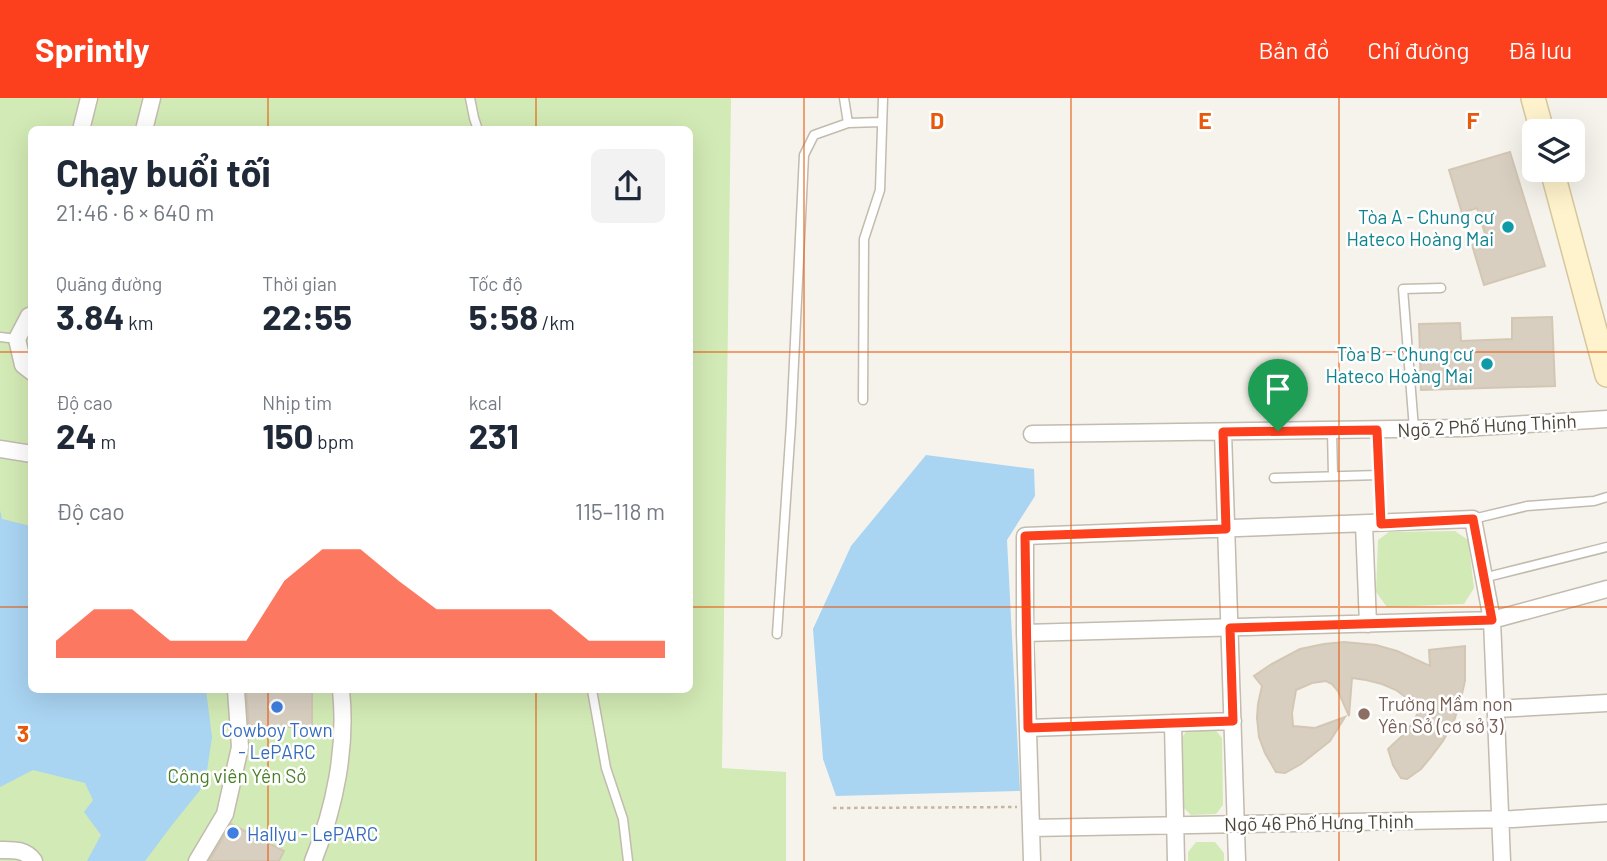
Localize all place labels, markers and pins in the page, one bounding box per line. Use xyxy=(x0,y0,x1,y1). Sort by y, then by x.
place label: Tòa A - Chung cư Hateco Hoàng Mai xyxy=(1346,205,1495,250)
marker: Tòa A - Chung cư Hateco Hoàng Mai xyxy=(1500,219,1516,235)
place label: Tòa B - Chung cư Hateco Hoàng Mai xyxy=(1325,342,1474,387)
marker: Tòa B - Chung cư Hateco Hoàng Mai xyxy=(1479,356,1495,372)
pin xyxy=(1248,359,1308,431)
place label: Trường Mầm non Yên Sở (cơ sở 3) xyxy=(1378,692,1513,737)
marker: Cowboy Town - LePARC xyxy=(269,699,285,715)
marker: Trường Mầm non Yên Sở (cơ sở 3) xyxy=(1356,706,1372,722)
place label: Cowboy Town - LePARC xyxy=(221,718,333,763)
place label: Hallyu - LePARC xyxy=(247,822,378,845)
marker: Hallyu - LePARC xyxy=(225,825,241,841)

